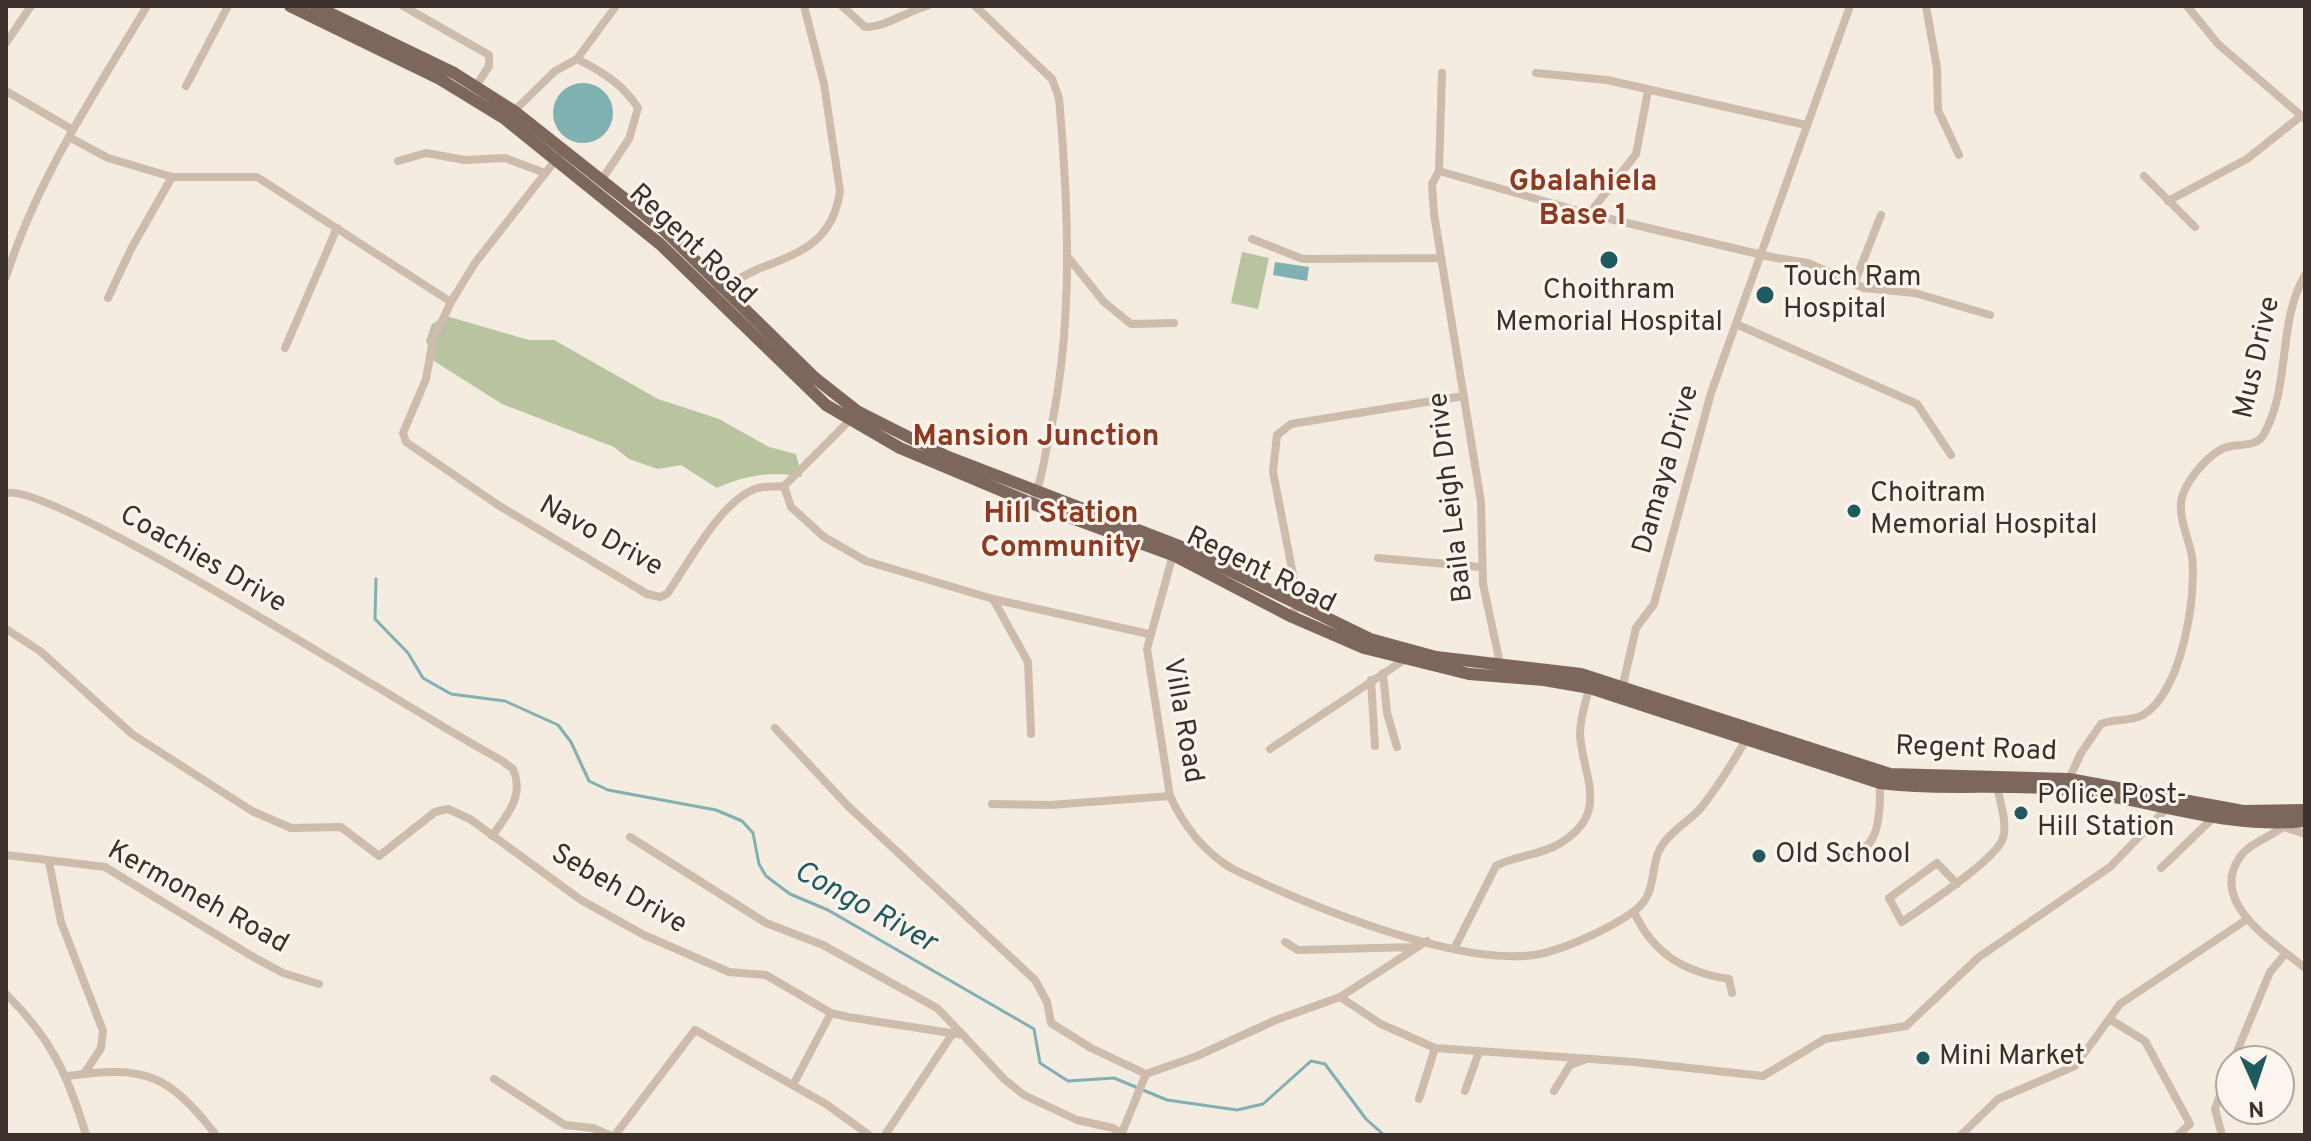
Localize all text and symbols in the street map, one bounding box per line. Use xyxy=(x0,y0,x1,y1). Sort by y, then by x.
district label: Gbalahiela Base 1 xyxy=(1509,166,1657,236)
street label: Regent Road xyxy=(620,179,762,313)
marker: Choithram Memorial Hospital xyxy=(1598,249,1620,271)
place label: Touch Ram Hospital xyxy=(1783,262,1922,328)
place label: Choithram Memorial Hospital xyxy=(1495,275,1723,341)
marker: Touch Ram Hospital xyxy=(1754,284,1776,306)
street label: Mus Drive xyxy=(2229,294,2289,422)
street label: Damaya Drive xyxy=(1628,382,1708,558)
street label: Baila Leigh Drive xyxy=(1423,390,1483,604)
district label: Mansion Junction xyxy=(913,421,1159,457)
place label: Choitram Memorial Hospital xyxy=(1870,478,2097,544)
street label: Navo Drive xyxy=(532,490,668,586)
district label: Hill Station Community xyxy=(981,498,1141,568)
street label: Coachies Drive xyxy=(113,500,291,622)
marker: Choitram Memorial Hospital xyxy=(1845,502,1863,520)
street label: Regent Road xyxy=(1180,521,1340,623)
street label: Villa Road xyxy=(1154,656,1208,786)
street label: Regent Road xyxy=(1895,731,2057,771)
place label: Police Post- Hill Station xyxy=(2037,780,2187,846)
marker: Police Post- Hill Station xyxy=(2012,804,2030,822)
street label: Kermoneh Road xyxy=(101,835,293,963)
street label: Sebeh Drive xyxy=(544,839,692,943)
place label: Old School xyxy=(1775,839,1911,873)
marker: Old School xyxy=(1750,847,1768,865)
water label: Congo River xyxy=(786,855,942,963)
place label: Mini Market xyxy=(1939,1041,2085,1075)
north arrow xyxy=(2215,1045,2295,1125)
marker: Mini Market xyxy=(1914,1049,1932,1067)
text: N xyxy=(2248,1094,2265,1121)

